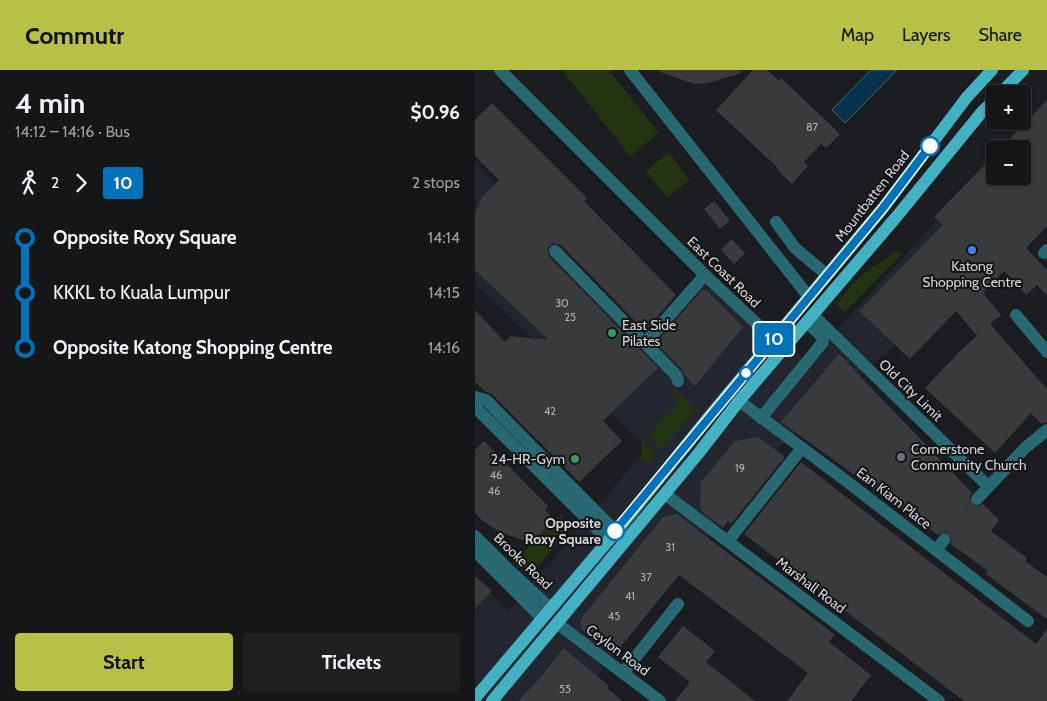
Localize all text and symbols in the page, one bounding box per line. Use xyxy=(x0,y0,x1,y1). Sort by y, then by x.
text: Commutr xyxy=(25,21,124,50)
text: Map xyxy=(841,24,874,46)
text: Layers xyxy=(902,24,951,46)
text: Share xyxy=(979,24,1022,46)
map controls xyxy=(986,85,1031,185)
button: + xyxy=(986,85,1031,130)
text: 4 min xyxy=(15,86,85,120)
text: $0.96 xyxy=(410,101,460,124)
house number: 87 xyxy=(806,120,819,134)
text: 14:12 – 14:16 · Bus xyxy=(15,122,130,141)
unlabelled marker xyxy=(920,136,940,156)
button: − xyxy=(986,140,1031,185)
street label: Mountbatten Road xyxy=(831,147,913,245)
icon: walk xyxy=(15,169,43,197)
icon: forward xyxy=(67,169,95,197)
text: 10 xyxy=(113,172,133,194)
text: 2 xyxy=(51,173,59,192)
text: 2 stops xyxy=(412,173,460,192)
text: Opposite Roxy Square xyxy=(53,226,237,249)
text: 14:14 xyxy=(428,228,460,247)
street label: East Coast Road xyxy=(684,233,764,311)
marker: Katong Shopping Centre xyxy=(966,244,978,256)
place label: Katong Shopping Centre xyxy=(922,257,1022,291)
text: KKKL to Kuala Lumpur xyxy=(53,281,230,304)
text: 14:15 xyxy=(428,283,460,302)
house number: 30 xyxy=(555,296,569,310)
house number: 25 xyxy=(564,310,576,324)
place label: East Side Pilates xyxy=(622,316,676,350)
line badge: 10 xyxy=(751,323,797,355)
marker: East Side Pilates xyxy=(606,327,618,339)
text: 10 xyxy=(764,328,784,350)
text: Opposite Katong Shopping Centre xyxy=(53,336,333,359)
text: 14:16 xyxy=(428,338,460,357)
street label: Old City Limit xyxy=(875,355,947,425)
unlabelled marker xyxy=(739,366,753,380)
house number: 42 xyxy=(544,404,556,418)
place label: Cornerstone Community Church xyxy=(911,440,1027,474)
place label: 24-HR-Gym xyxy=(491,450,565,468)
marker: Cornerstone Community Church xyxy=(895,451,907,463)
marker: 24-HR-Gym xyxy=(569,453,581,465)
house number: 19 xyxy=(735,461,745,475)
street label: Ean Kiam Place xyxy=(853,463,935,533)
house number: 46 xyxy=(490,468,502,482)
house number: 46 xyxy=(488,484,500,498)
place label: Opposite Roxy Square xyxy=(525,514,601,548)
marker: Opposite Roxy Square xyxy=(605,521,625,541)
street label: Brooke Road xyxy=(490,529,556,593)
house number: 31 xyxy=(665,540,675,554)
street label: Marshall Road xyxy=(773,553,849,617)
house number: 37 xyxy=(640,570,652,584)
house number: 41 xyxy=(625,589,635,603)
house number: 45 xyxy=(608,609,620,623)
street label: Ceylon Road xyxy=(583,620,653,680)
button: Start xyxy=(15,633,233,691)
button: Tickets xyxy=(243,633,460,691)
house number: 55 xyxy=(559,682,571,696)

